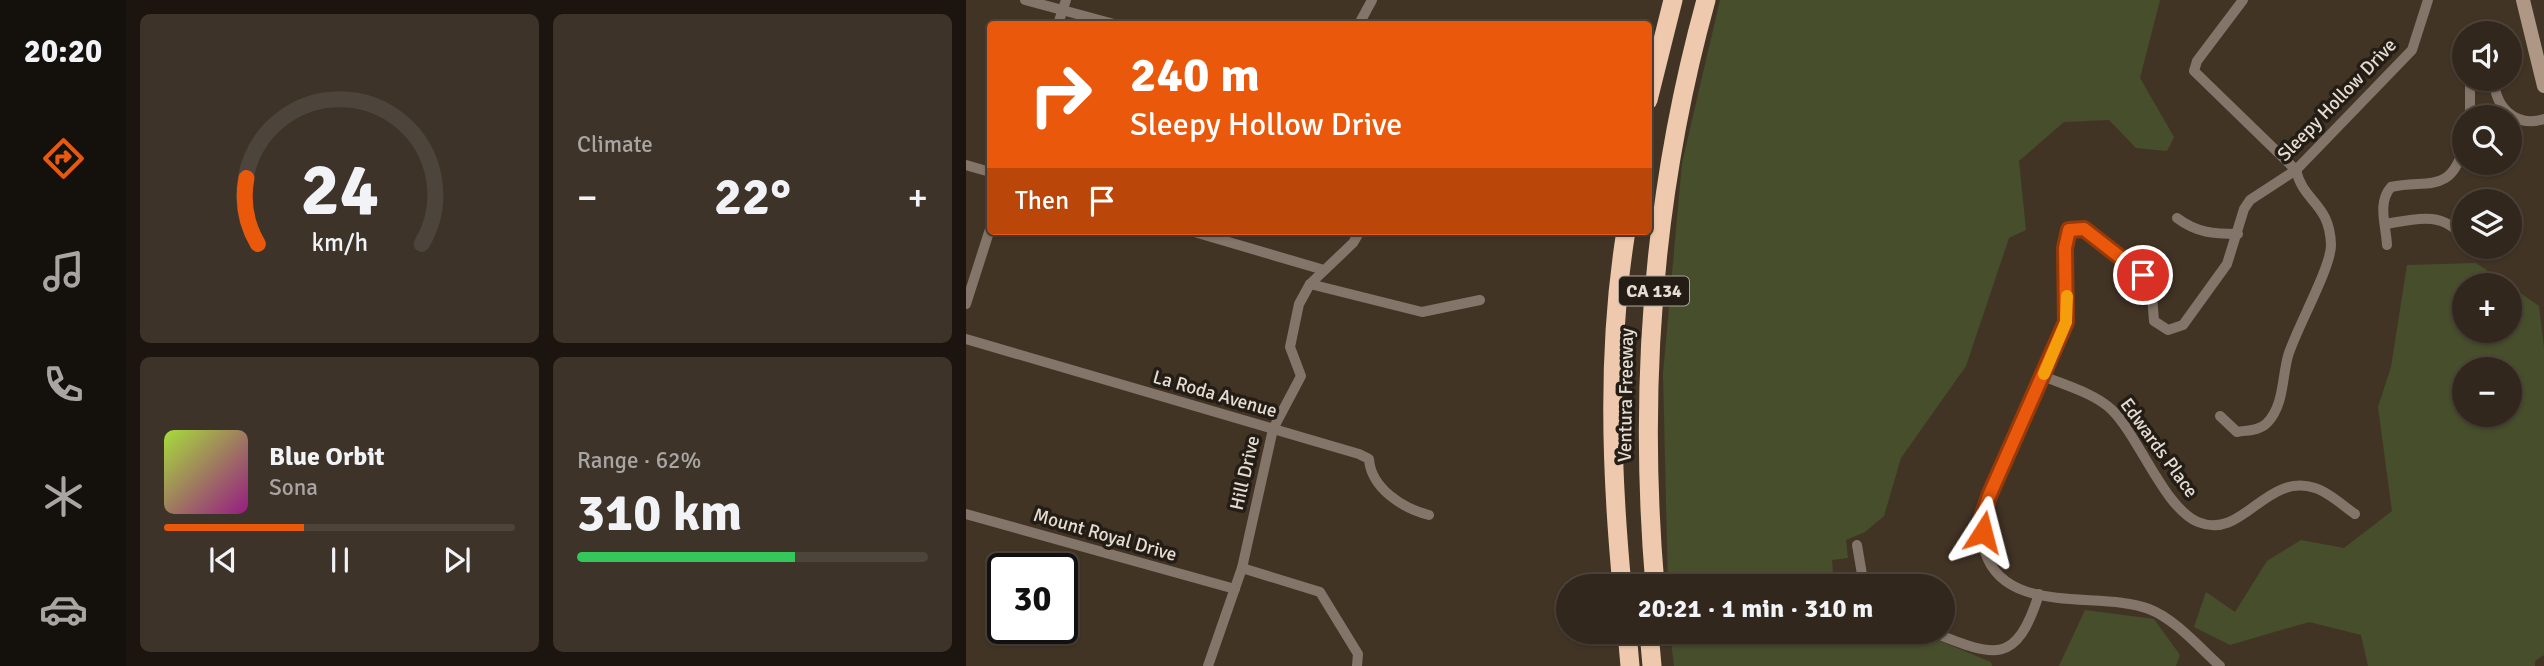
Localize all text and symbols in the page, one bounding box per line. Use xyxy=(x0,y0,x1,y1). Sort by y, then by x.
map controls xyxy=(2452,21,2522,427)
button: sound xyxy=(2452,21,2522,91)
text: 20:20 xyxy=(24,32,102,71)
street label: Sleepy Hollow Drive xyxy=(2272,34,2402,166)
text: 240 m xyxy=(1130,45,1260,105)
icon: right xyxy=(1015,49,1106,140)
text: Sleepy Hollow Drive xyxy=(1130,105,1402,144)
button: search xyxy=(2452,105,2522,175)
text: Climate xyxy=(577,130,653,159)
icon: directions xyxy=(39,134,88,183)
text: 24 xyxy=(300,147,379,236)
text: 22° xyxy=(714,165,791,229)
text: − xyxy=(577,174,598,221)
text: + xyxy=(907,174,928,221)
icon: arrive xyxy=(1083,182,1121,220)
text: Then xyxy=(1015,185,1069,217)
button: layers xyxy=(2452,189,2522,259)
text: km/h xyxy=(311,227,368,258)
pin xyxy=(2113,245,2173,305)
icon: music xyxy=(39,247,88,296)
icon: arrive xyxy=(2124,256,2162,294)
button: + xyxy=(2452,273,2522,343)
road number: CA 134 xyxy=(1619,276,1689,306)
street label: Ventura Freeway xyxy=(1613,328,1639,462)
button: − xyxy=(2452,357,2522,427)
icon: phone xyxy=(39,360,88,409)
street label: La Roda Avenue xyxy=(1150,365,1280,423)
street label: Edwards Place xyxy=(2115,393,2203,503)
street label: Hill Drive xyxy=(1225,433,1265,513)
text: Blue Orbit xyxy=(269,441,385,473)
text: Range · 62% xyxy=(577,446,701,475)
icon: climate xyxy=(39,472,88,521)
text: Sona xyxy=(269,473,318,502)
text: 310 km xyxy=(577,481,742,545)
position arrow xyxy=(1946,495,2020,569)
street label: Mount Royal Drive xyxy=(1031,503,1179,567)
icon: previous xyxy=(204,541,242,579)
icon: pause xyxy=(321,541,359,579)
icon: next xyxy=(438,541,476,579)
speed limit sign: 30 xyxy=(987,553,1078,644)
icon: car xyxy=(39,585,88,634)
text: 20:21 · 1 min · 310 m xyxy=(1638,593,1873,625)

